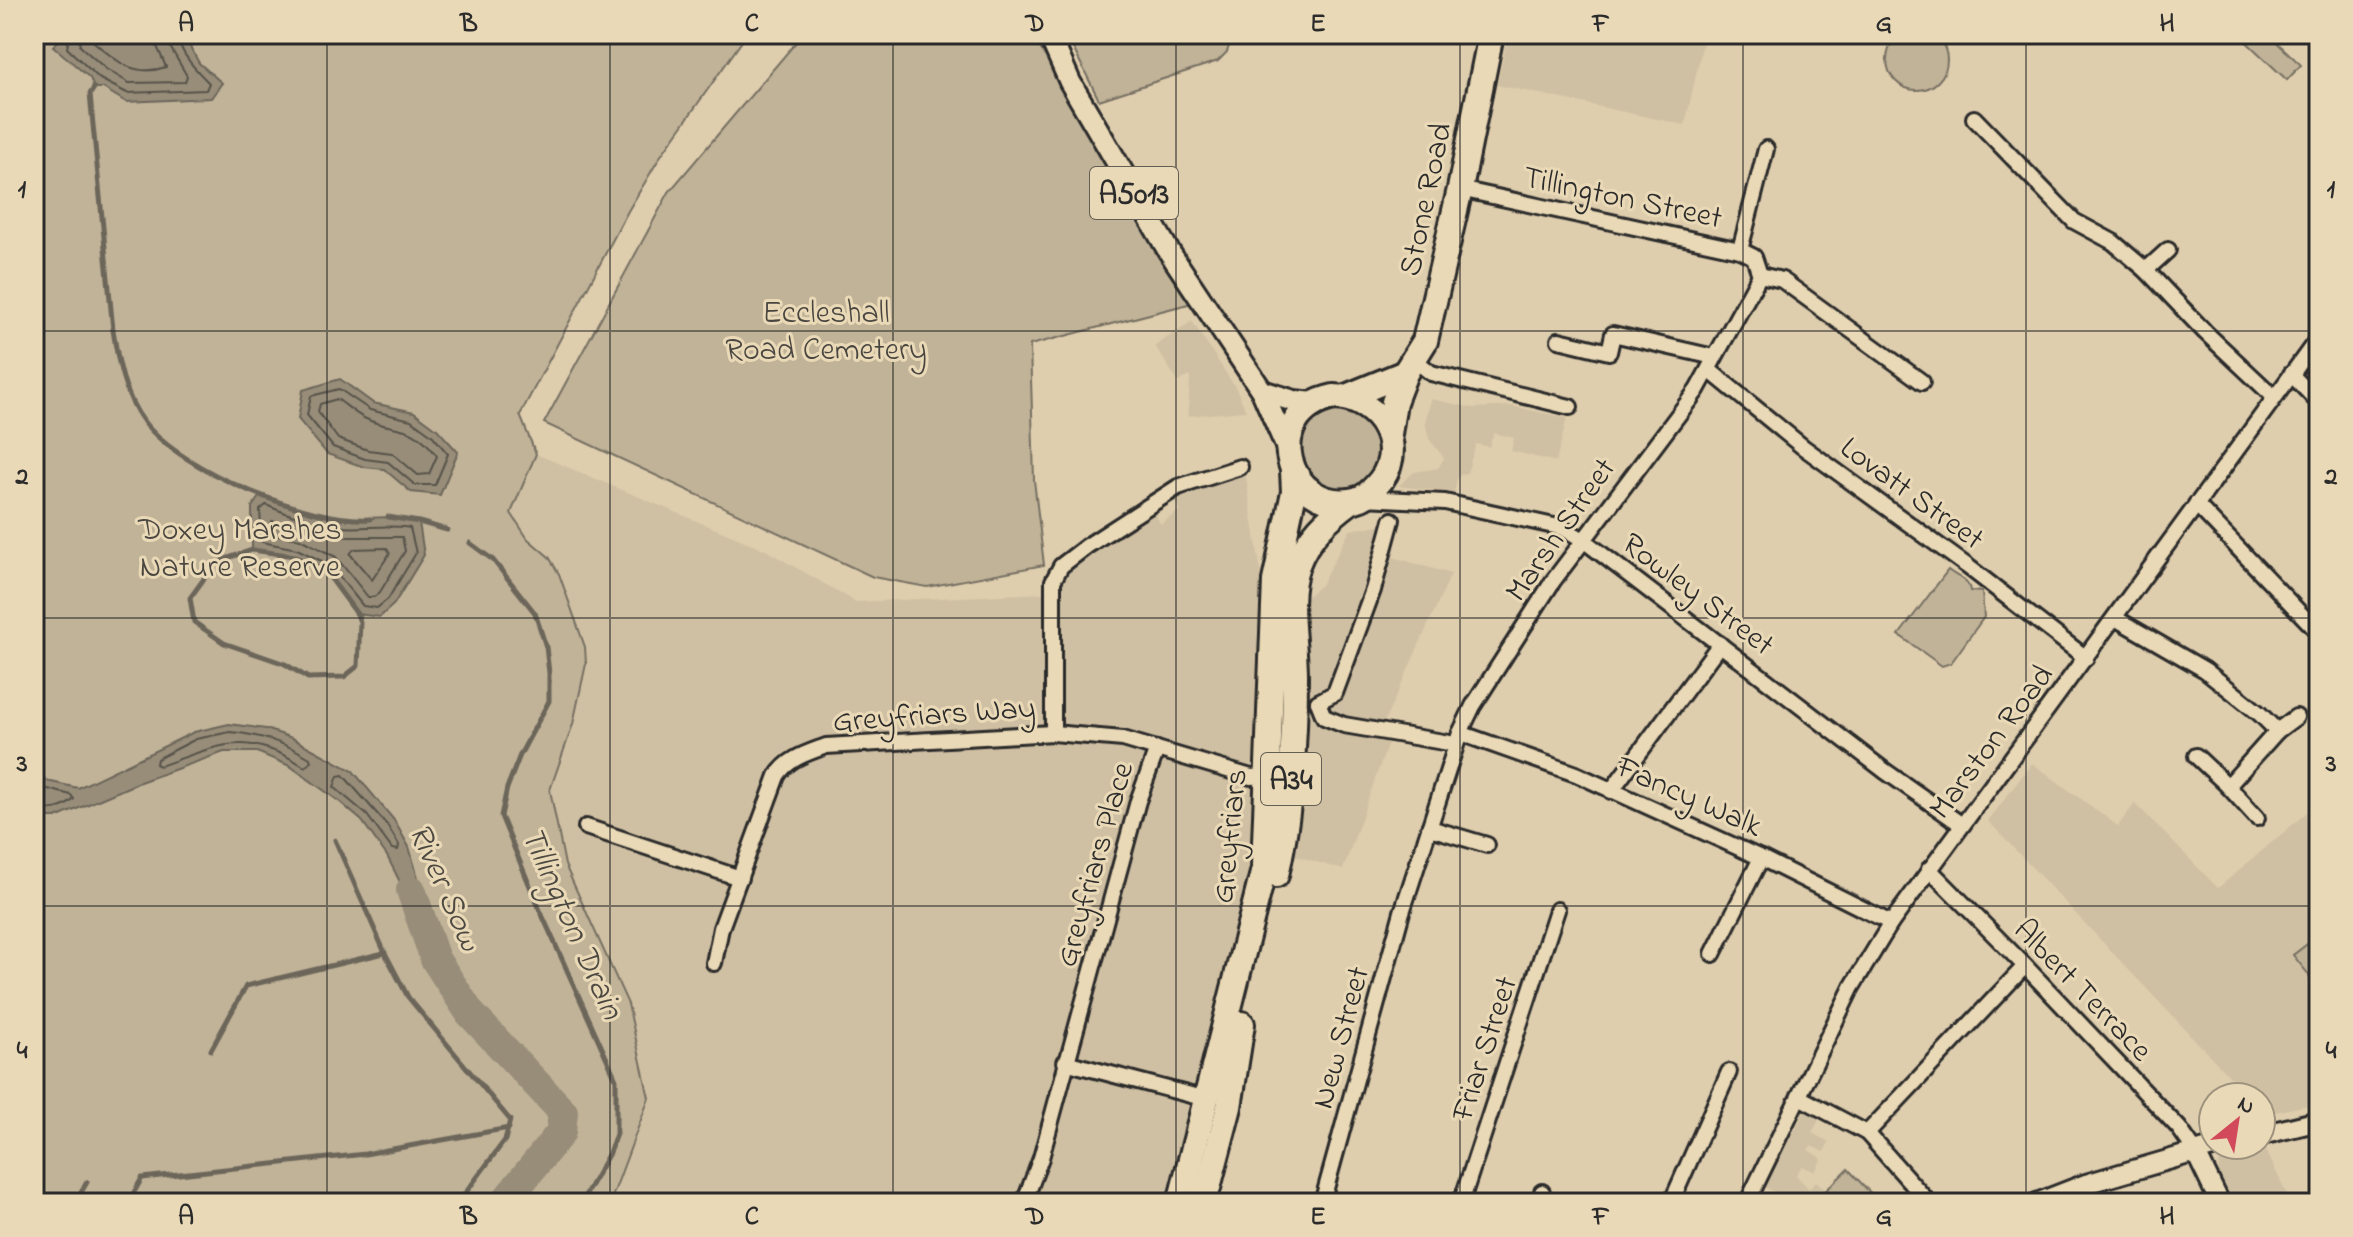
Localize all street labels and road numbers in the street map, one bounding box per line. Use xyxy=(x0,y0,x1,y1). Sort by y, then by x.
street label: Stone Road xyxy=(1388,119,1467,281)
street label: Tillington Street xyxy=(1518,155,1726,244)
road number: A5013 xyxy=(1090,167,1178,219)
street label: Lovatt Street xyxy=(1829,426,1993,563)
street label: Marsh Street xyxy=(1495,449,1629,613)
street label: Rowley Street xyxy=(1611,523,1783,669)
street label: Marston Road xyxy=(1919,656,2067,831)
street label: Greyfriars Way xyxy=(831,686,1037,747)
street label: Fancy Walk xyxy=(1607,745,1770,852)
road number: A34 xyxy=(1261,753,1321,805)
street label: Greyfriars Place xyxy=(1045,756,1148,973)
street label: Greyfriars xyxy=(1201,767,1262,906)
street label: Albert Terrace xyxy=(2001,909,2163,1074)
street label: New Street xyxy=(1301,961,1384,1114)
street label: Friar Street xyxy=(1441,970,1532,1128)

